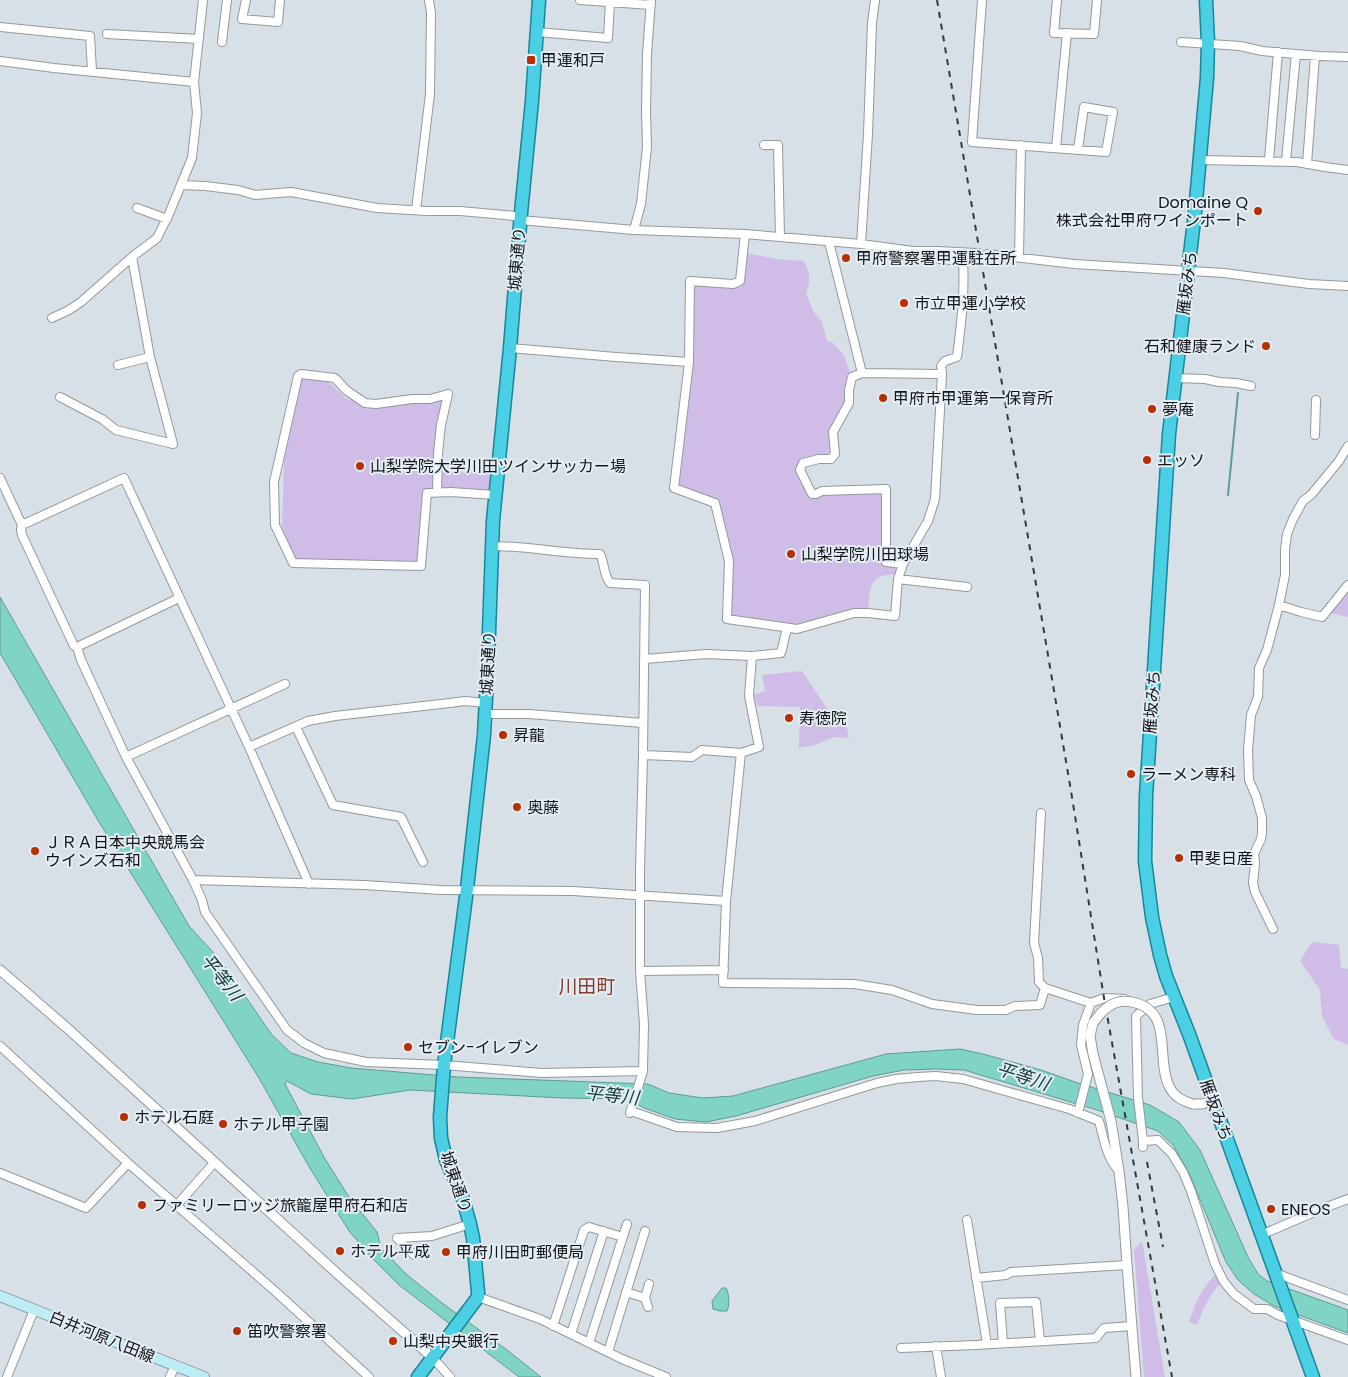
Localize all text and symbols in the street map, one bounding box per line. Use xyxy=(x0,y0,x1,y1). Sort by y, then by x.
place label: 甲運和戸 xyxy=(541,49,605,72)
marker: 甲運和戸 xyxy=(525,54,537,66)
place label: Domaine Q 株式会社甲府ワインポート xyxy=(1056,191,1248,232)
marker: Domaine Q 株式会社甲府ワインポート xyxy=(1252,205,1264,217)
street label: 城東通り xyxy=(503,226,531,292)
place label: 甲府警察署甲運駐在所 xyxy=(856,247,1016,270)
street label: 雁坂みち xyxy=(1172,250,1202,316)
marker: 甲府警察署甲運駐在所 xyxy=(840,252,852,264)
place label: 市立甲運小学校 xyxy=(914,292,1026,315)
marker: 市立甲運小学校 xyxy=(898,297,910,309)
place label: 石和健康ランド xyxy=(1144,335,1256,358)
marker: 石和健康ランド xyxy=(1260,340,1272,352)
place label: 甲府市甲運第一保育所 xyxy=(893,387,1053,410)
marker: 甲府市甲運第一保育所 xyxy=(877,392,889,404)
place label: 夢庵 xyxy=(1162,398,1194,421)
marker: 夢庵 xyxy=(1146,403,1158,415)
place label: エッソ xyxy=(1157,449,1205,472)
marker: エッソ xyxy=(1141,454,1153,466)
place label: 山梨学院大学川田ツインサッカー場 xyxy=(370,455,626,478)
marker: 山梨学院大学川田ツインサッカー場 xyxy=(354,460,366,472)
place label: 山梨学院川田球場 xyxy=(801,543,929,566)
marker: 山梨学院川田球場 xyxy=(785,548,797,560)
street label: 城東通り xyxy=(475,630,501,696)
street label: 雁坂みち xyxy=(1138,669,1166,735)
place label: 寿徳院 xyxy=(799,707,847,730)
marker: 寿徳院 xyxy=(783,712,795,724)
place label: 昇龍 xyxy=(513,724,545,747)
marker: 昇龍 xyxy=(497,729,509,741)
place label: ラーメン専科 xyxy=(1141,763,1236,786)
marker: ラーメン専科 xyxy=(1125,768,1137,780)
place label: 奥藤 xyxy=(527,796,559,819)
marker: 奥藤 xyxy=(511,801,523,813)
place label: ＪＲＡ日本中央競馬会 ウインズ石和 xyxy=(45,831,205,872)
marker: ＪＲＡ日本中央競馬会 ウインズ石和 xyxy=(29,845,41,857)
place label: 甲斐日産 xyxy=(1189,847,1253,870)
marker: 甲斐日産 xyxy=(1173,852,1185,864)
water label: 平等川 xyxy=(196,948,250,1008)
district label: 川田町 xyxy=(558,973,616,1000)
place label: セブン-イレブン xyxy=(418,1036,539,1059)
marker: セブン-イレブン xyxy=(402,1041,414,1053)
water label: 平等川 xyxy=(993,1056,1054,1097)
street label: 雁坂みち xyxy=(1194,1076,1238,1144)
water label: 平等川 xyxy=(584,1080,642,1110)
place label: ホテル石庭 xyxy=(134,1106,214,1129)
marker: ホテル石庭 xyxy=(118,1111,130,1123)
place label: ホテル甲子園 xyxy=(233,1113,329,1136)
marker: ホテル甲子園 xyxy=(217,1118,229,1130)
street label: 城東通り xyxy=(435,1148,477,1216)
place label: ファミリーロッジ旅籠屋甲府石和店 xyxy=(152,1194,408,1217)
place label: ENEOS xyxy=(1281,1198,1331,1221)
marker: ファミリーロッジ旅籠屋甲府石和店 xyxy=(136,1199,148,1211)
marker: ENEOS xyxy=(1265,1203,1277,1215)
place label: ホテル平成 xyxy=(350,1240,430,1263)
place label: 甲府川田町郵便局 xyxy=(456,1241,584,1264)
marker: ホテル平成 xyxy=(334,1245,346,1257)
marker: 甲府川田町郵便局 xyxy=(440,1246,452,1258)
street label: 白井河原八田線 xyxy=(46,1305,158,1369)
place label: 笛吹警察署 xyxy=(247,1320,327,1343)
marker: 笛吹警察署 xyxy=(231,1325,243,1337)
place label: 山梨中央銀行 xyxy=(403,1330,499,1353)
marker: 山梨中央銀行 xyxy=(387,1335,399,1347)

